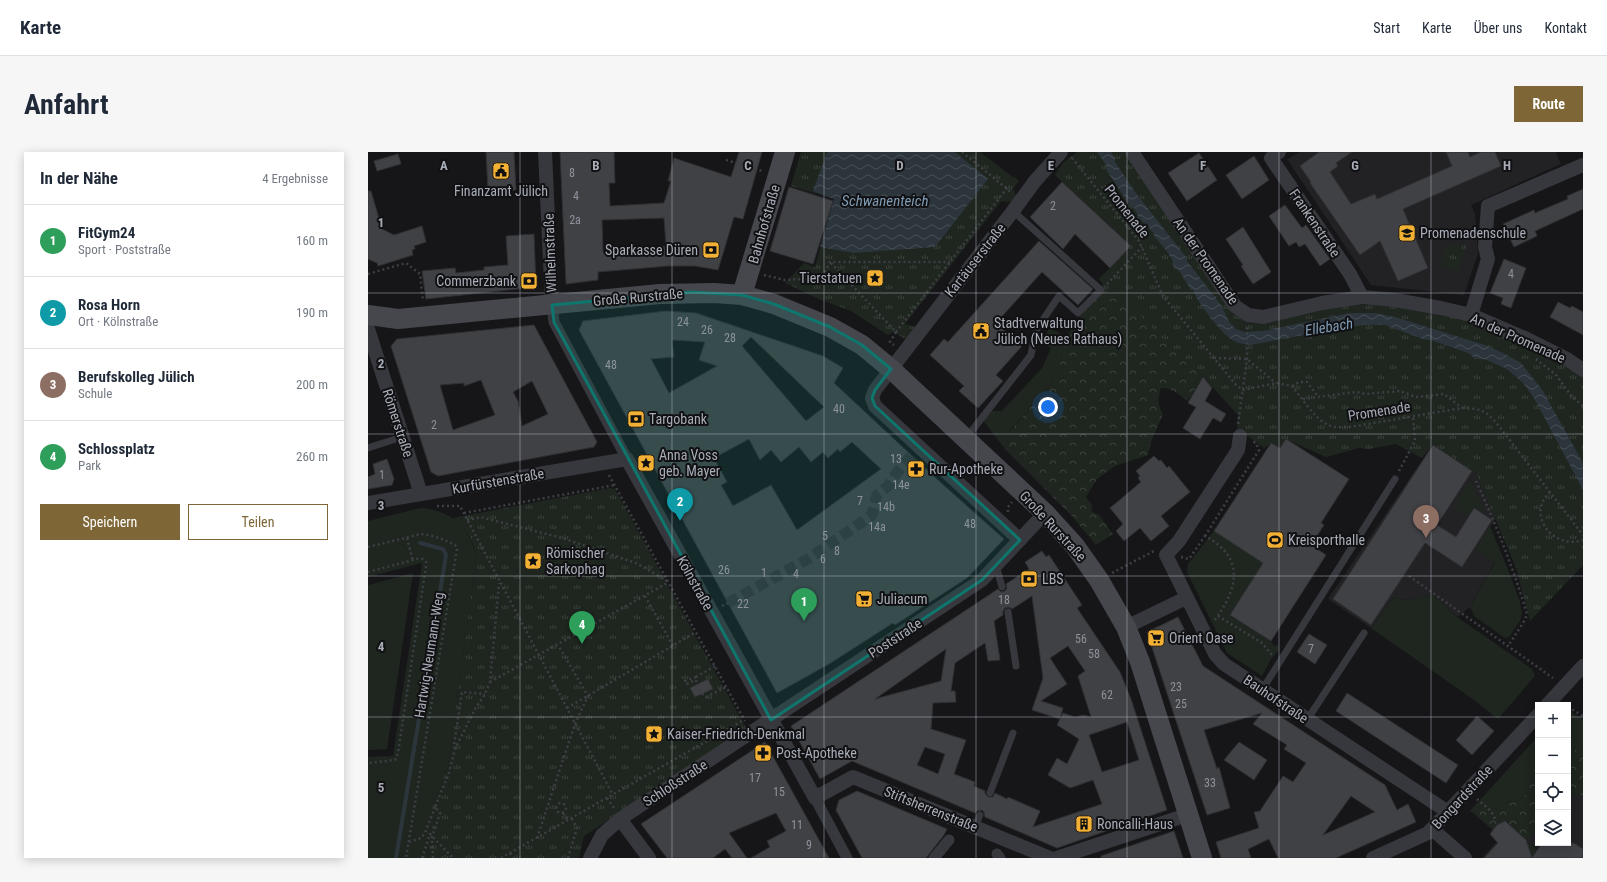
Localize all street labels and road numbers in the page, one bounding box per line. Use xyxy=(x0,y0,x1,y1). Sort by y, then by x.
street label: Promenade xyxy=(1101,181,1153,241)
street label: Bahnhofstraße xyxy=(745,182,783,265)
street label: Frankenstraße xyxy=(1286,186,1344,260)
street label: Wilhelmstraße xyxy=(541,213,559,293)
street label: An der Promenade xyxy=(1170,215,1242,308)
street label: Kartäuserstraße xyxy=(941,220,1009,300)
street label: Große Rurstraße xyxy=(592,285,684,309)
street label: An der Promenade xyxy=(1468,310,1568,366)
street label: Römerstraße xyxy=(379,387,417,460)
street label: Promenade xyxy=(1347,398,1412,424)
street label: Kurfürstenstraße xyxy=(451,465,546,497)
street label: Große Rurstraße xyxy=(1016,488,1090,565)
street label: Kölnstraße xyxy=(674,553,717,613)
street label: Hartwig-Neumann-Weg xyxy=(411,591,447,719)
street label: Poststraße xyxy=(865,615,925,661)
street label: Bauhofstraße xyxy=(1241,672,1312,727)
street label: Schloßstraße xyxy=(640,756,710,810)
street label: Bongardstraße xyxy=(1428,762,1496,832)
street label: Stiftsherrenstraße xyxy=(882,783,981,835)

